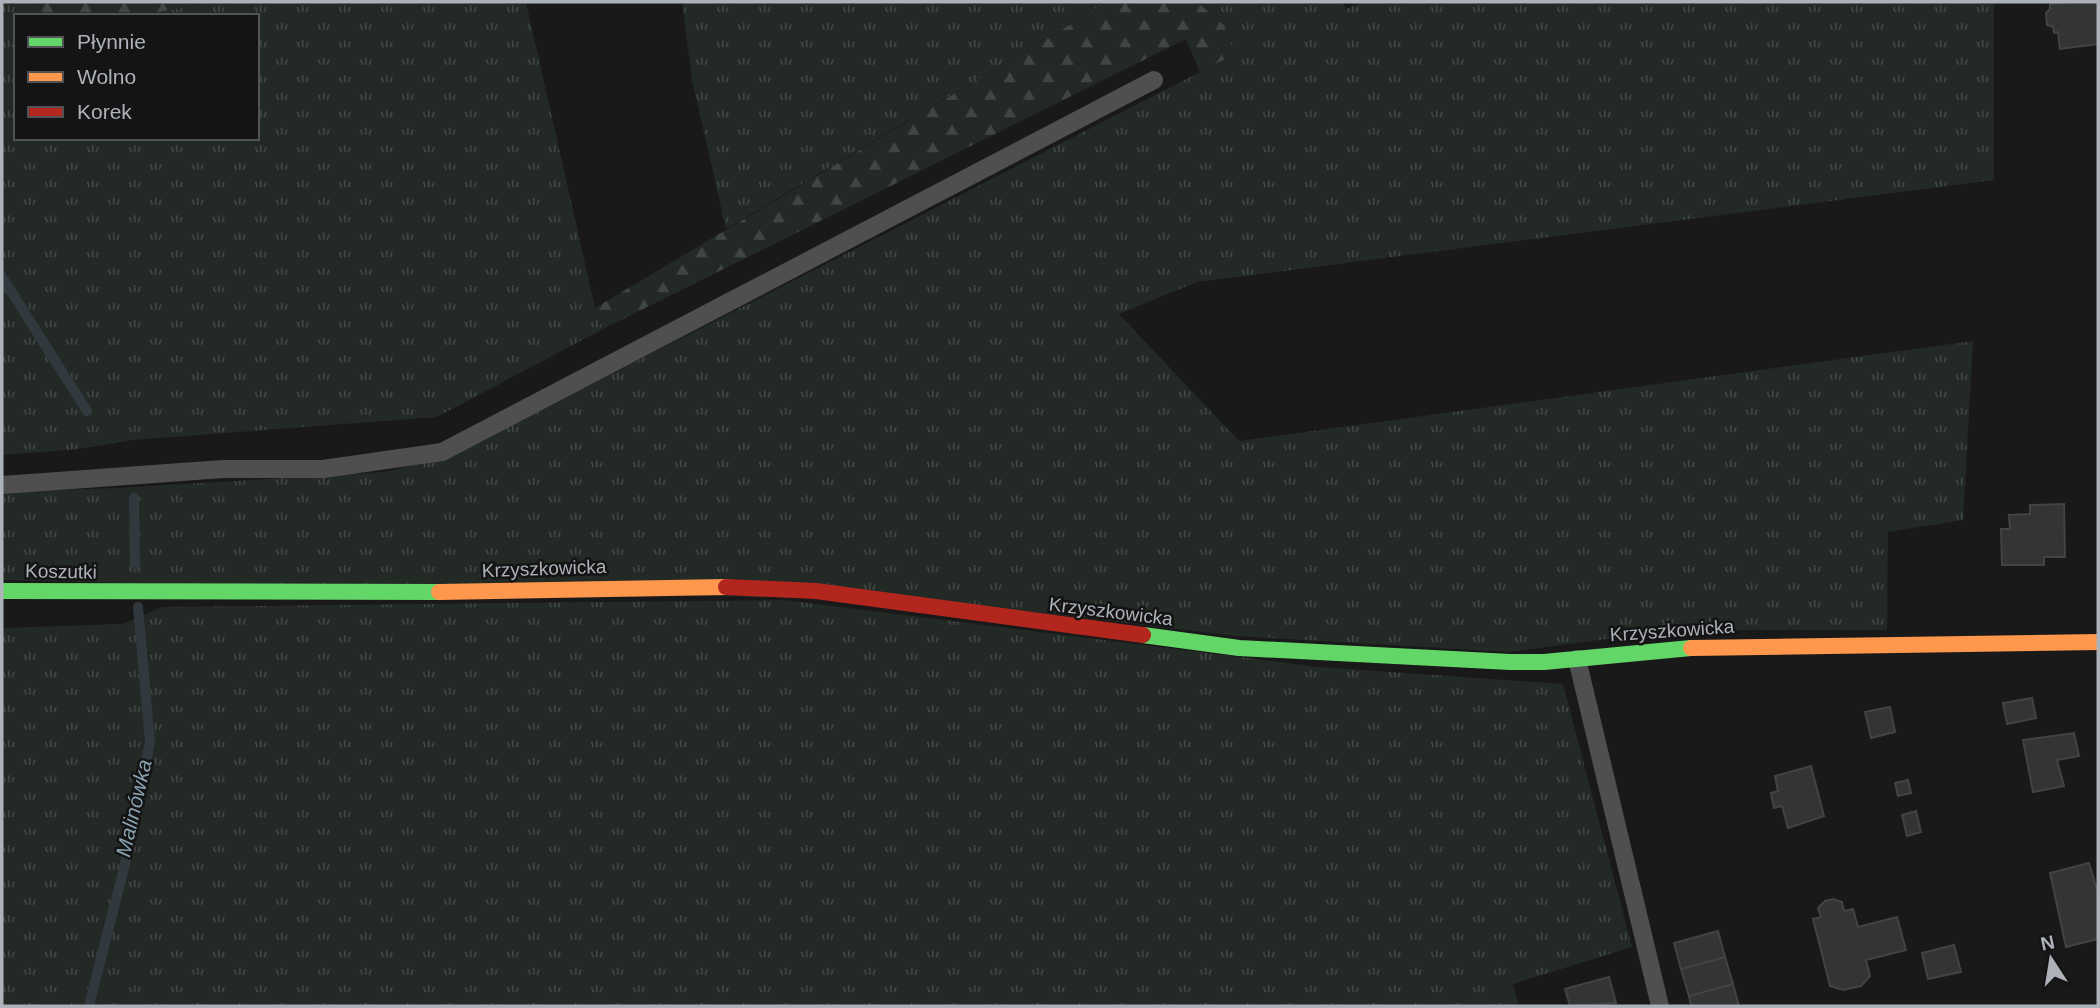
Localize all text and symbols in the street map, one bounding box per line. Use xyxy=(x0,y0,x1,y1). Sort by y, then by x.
legend xyxy=(14,14,259,140)
text: Płynnie xyxy=(77,30,146,53)
text: Wolno xyxy=(77,65,136,88)
text: Korek xyxy=(77,100,132,123)
street label: Krzyszkowicka xyxy=(481,556,607,581)
street label: Koszutki xyxy=(25,560,97,583)
street label: Krzyszkowicka xyxy=(1048,593,1174,630)
street label: Krzyszkowicka xyxy=(1609,616,1735,645)
water label: Malinówka xyxy=(111,757,156,859)
north arrow xyxy=(2016,924,2086,994)
text: N xyxy=(2039,931,2056,955)

